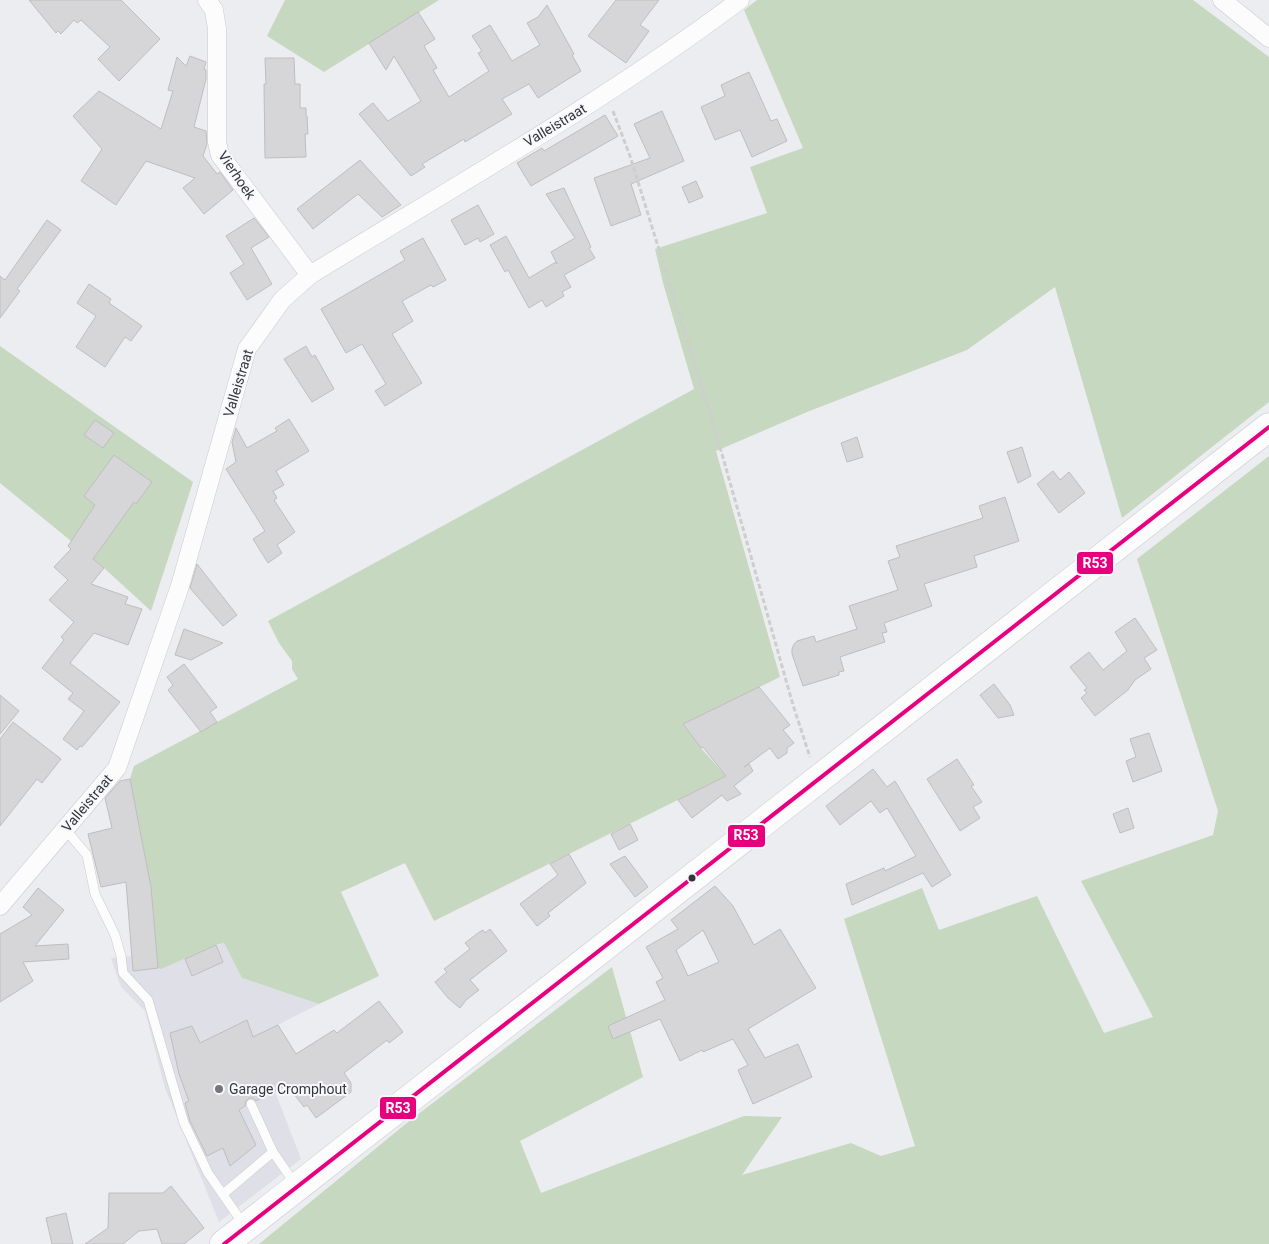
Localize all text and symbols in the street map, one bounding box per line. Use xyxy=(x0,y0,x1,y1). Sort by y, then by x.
street label: Valleistraat xyxy=(521,100,589,150)
street label: Vierhoek xyxy=(215,148,259,203)
street label: Valleistraat xyxy=(220,347,256,419)
line badge: R53 xyxy=(1076,551,1114,575)
text: R53 xyxy=(1082,555,1108,571)
street label: Valleistraat xyxy=(58,771,116,835)
line badge: R53 xyxy=(727,824,766,848)
text: R53 xyxy=(733,827,759,843)
unlabelled marker xyxy=(687,873,697,883)
place label: Garage Cromphout xyxy=(229,1081,347,1097)
marker: Garage Cromphout xyxy=(213,1083,225,1095)
line badge: R53 xyxy=(379,1096,417,1120)
text: R53 xyxy=(385,1100,411,1116)

